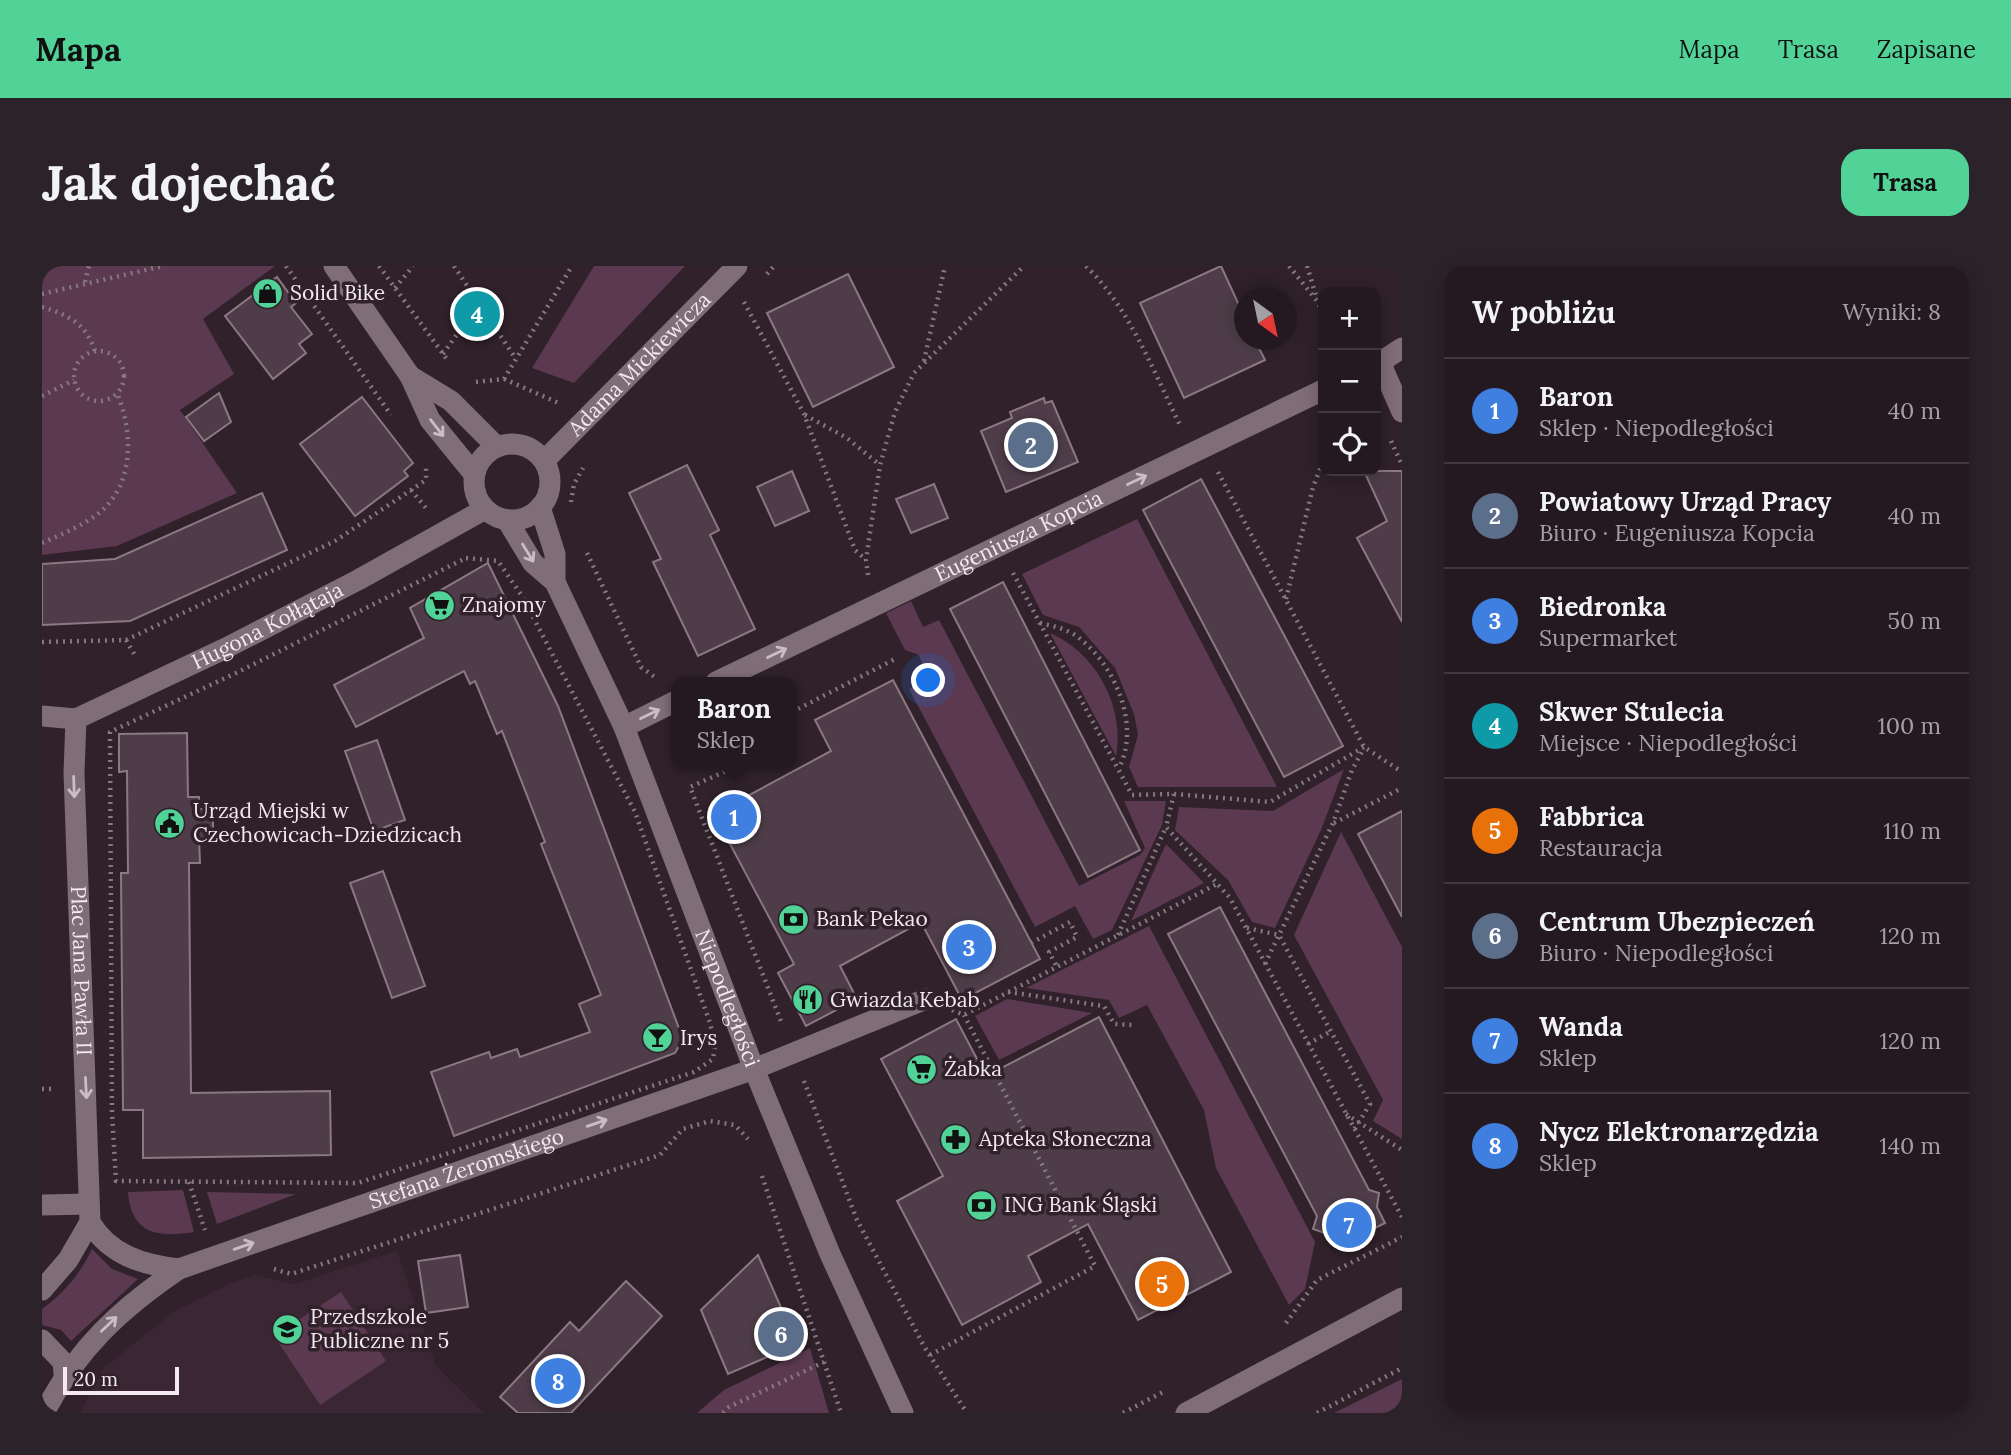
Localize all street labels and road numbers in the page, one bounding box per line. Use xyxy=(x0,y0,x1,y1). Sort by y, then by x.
street label: Adama Mickiewicza xyxy=(561,286,717,442)
street label: Eugeniusza Kopcia xyxy=(930,484,1107,588)
street label: Hugona Kołłątaja xyxy=(187,576,348,675)
street label: Plac Jana Pawła II xyxy=(65,885,98,1056)
street label: Niepodległości xyxy=(689,925,766,1071)
street label: Stefana Żeromskiego xyxy=(365,1122,567,1215)

